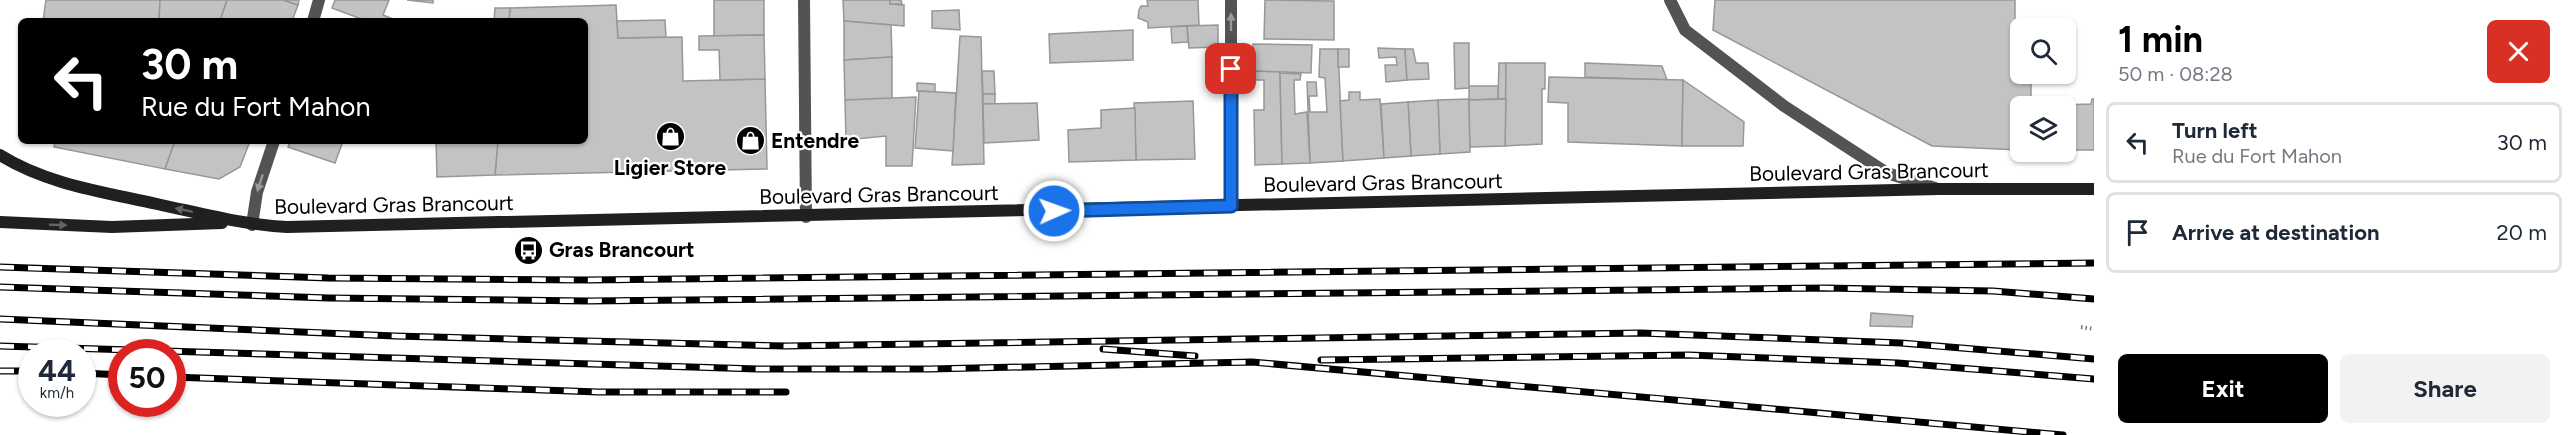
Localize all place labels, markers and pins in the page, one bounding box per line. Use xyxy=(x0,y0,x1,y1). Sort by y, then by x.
pin xyxy=(1205,43,1256,94)
shop icon: Ligier Store xyxy=(654,121,686,153)
shop icon: Entendre xyxy=(734,125,766,157)
place label: Entendre xyxy=(771,128,860,153)
place label: Ligier Store xyxy=(614,155,727,180)
bus stop icon: Gras Brancourt xyxy=(512,234,544,266)
place label: Gras Brancourt xyxy=(549,237,694,262)

